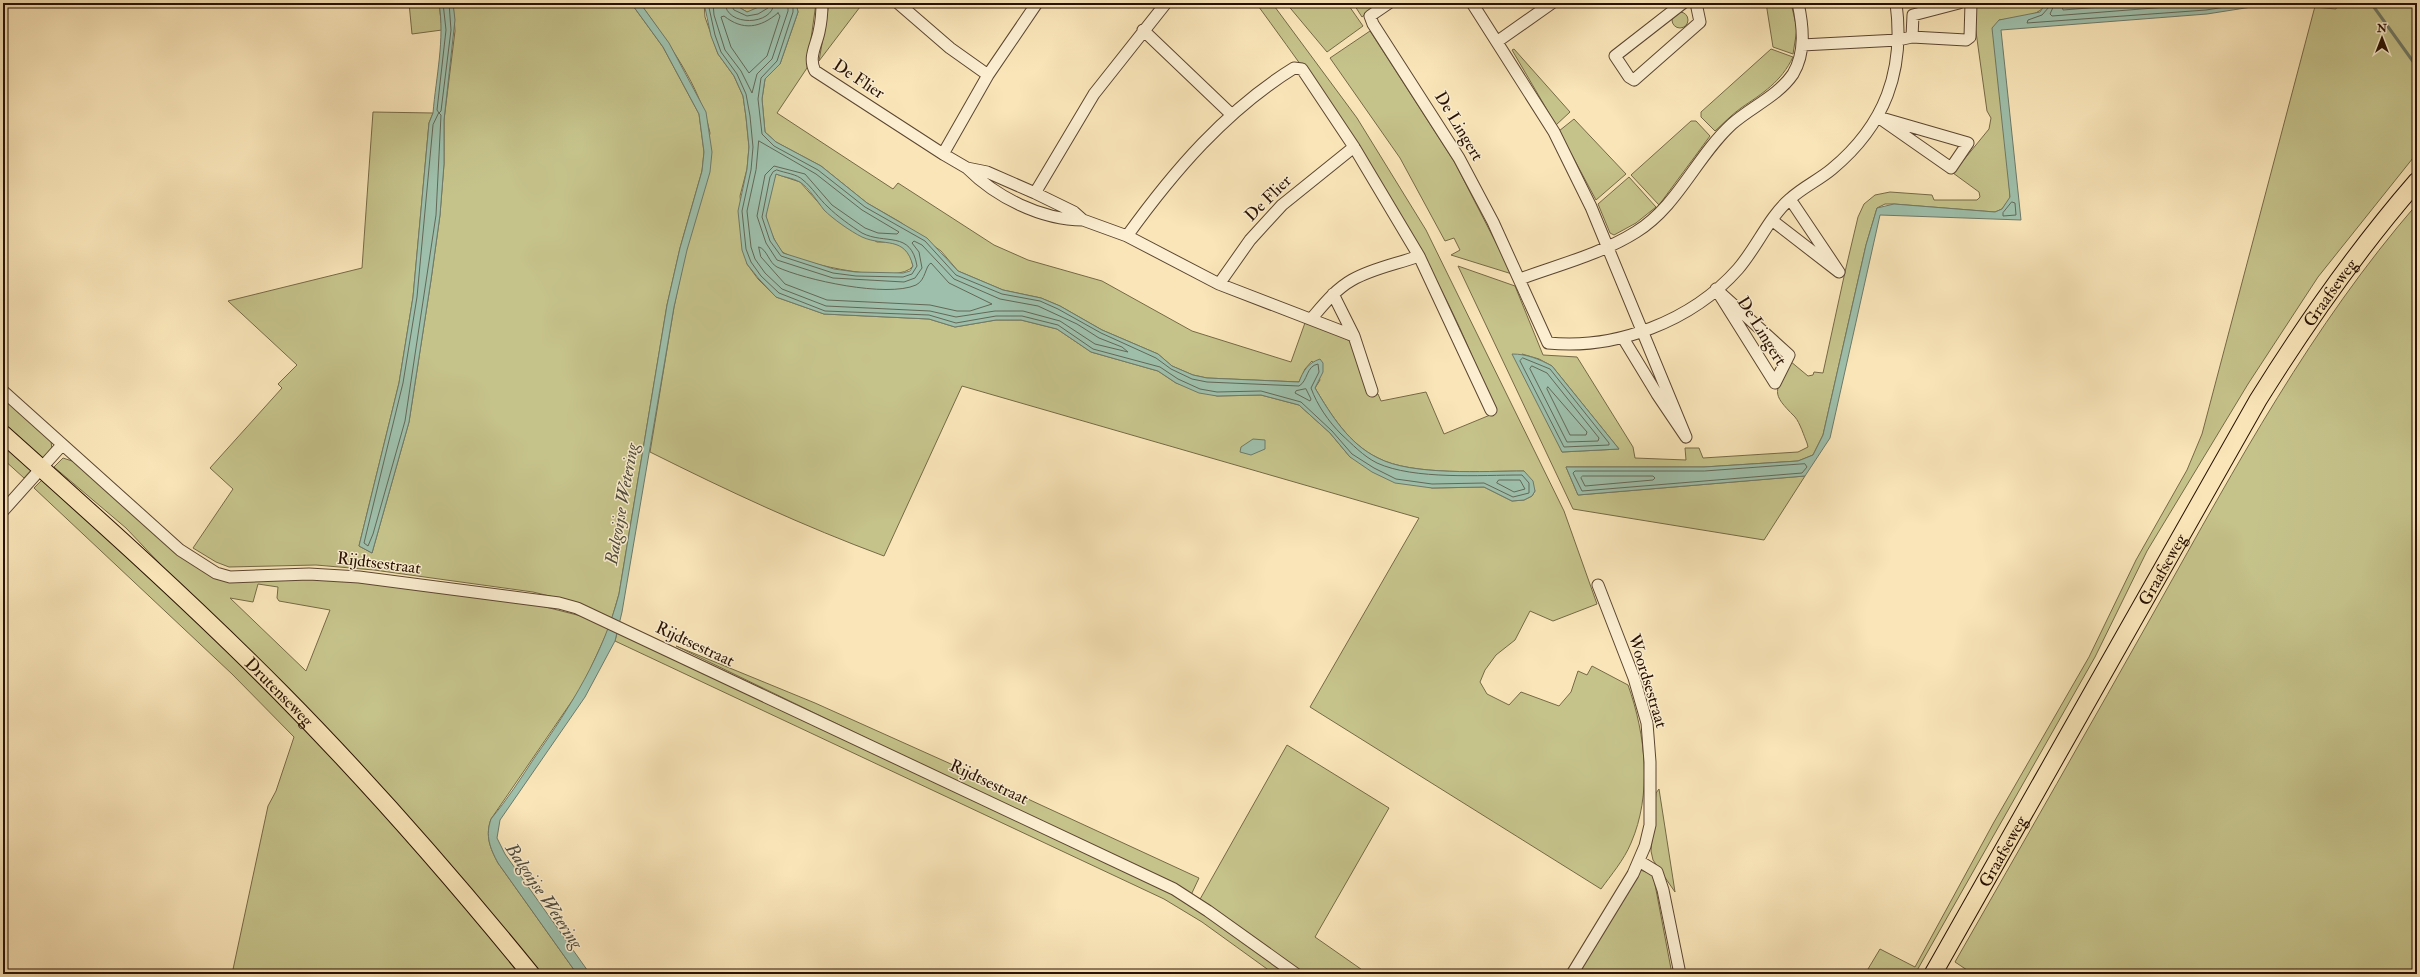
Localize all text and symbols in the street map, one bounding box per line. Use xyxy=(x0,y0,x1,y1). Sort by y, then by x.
north arrow xyxy=(2362,18,2402,58)
text: N xyxy=(2376,22,2388,35)
street label: De Flier xyxy=(829,55,889,104)
street label: De Lingert xyxy=(1430,87,1488,165)
street label: De Flier xyxy=(1240,170,1296,226)
street label: Graafseweg xyxy=(2298,254,2362,331)
street label: De Lingert xyxy=(1733,293,1792,370)
water label: Balgoijse Wetering xyxy=(600,440,644,568)
street label: Graafseweg xyxy=(2134,529,2191,609)
street label: Rijdtsestraat xyxy=(336,547,423,579)
street label: Rijdtsestraat xyxy=(652,617,738,672)
street label: Woordsestraat xyxy=(1624,631,1672,731)
street label: Drutenseweg xyxy=(241,653,319,731)
street label: Rijdtsestraat xyxy=(946,755,1032,810)
street label: Graafseweg xyxy=(1974,811,2031,891)
water label: Balgoijse Wetering xyxy=(500,838,589,954)

